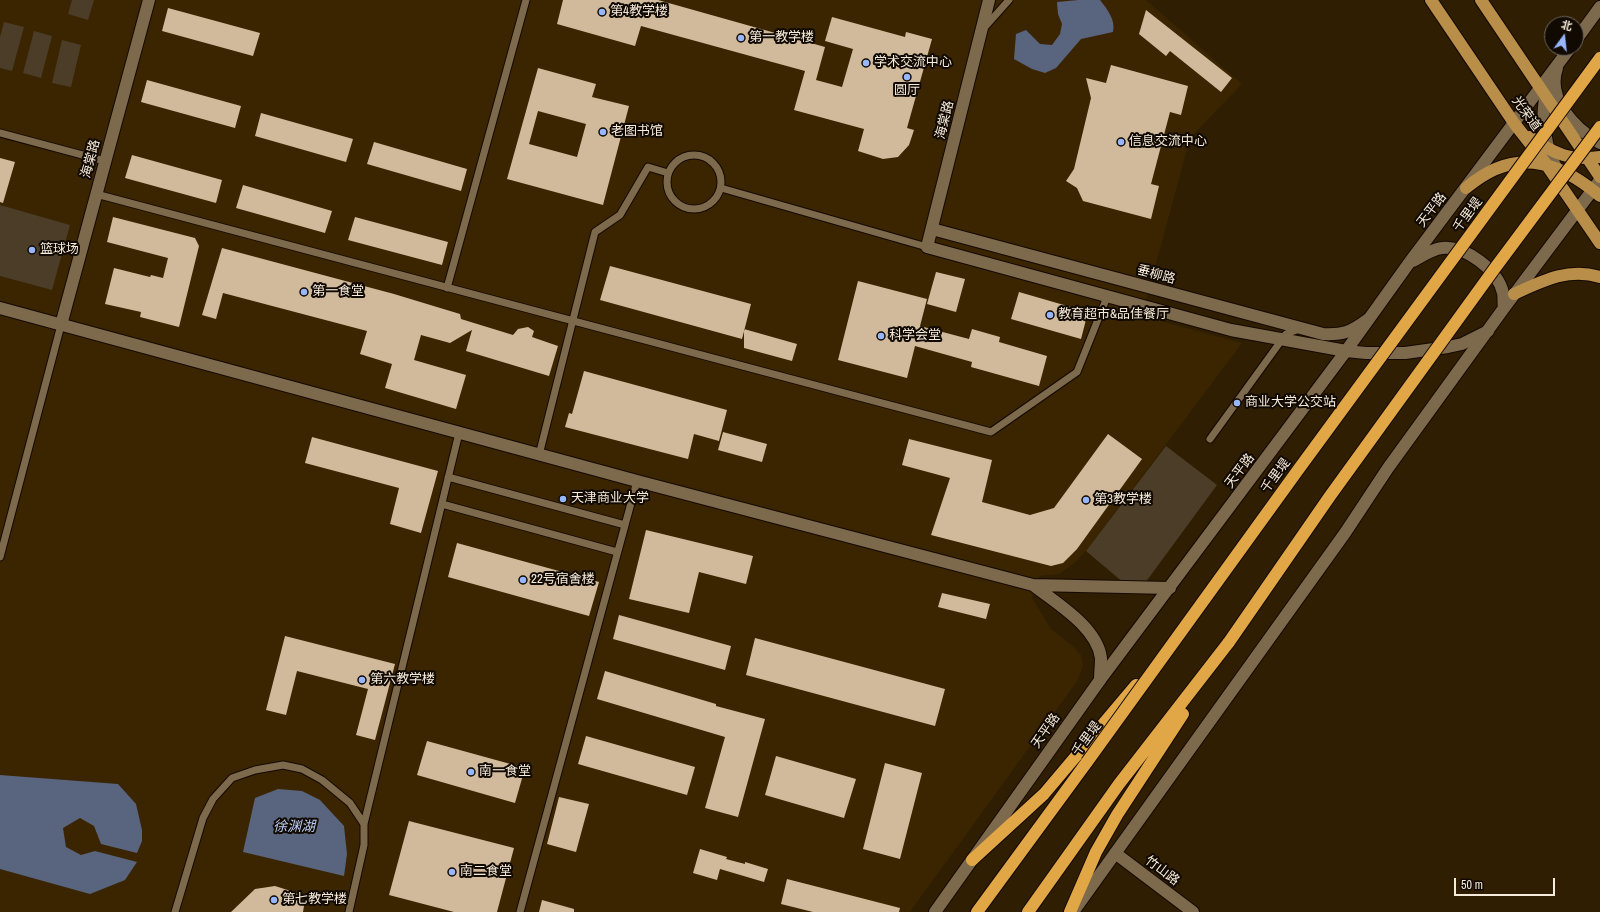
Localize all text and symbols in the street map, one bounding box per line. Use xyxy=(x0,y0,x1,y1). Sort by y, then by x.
place label: 第4教学楼 xyxy=(610,4,668,20)
marker: 第4教学楼 xyxy=(597,7,607,17)
north arrow xyxy=(1544,16,1584,56)
text: 北 xyxy=(1560,17,1574,34)
place label: 第一教学楼 xyxy=(749,30,814,46)
marker: 第一教学楼 xyxy=(736,33,746,43)
place label: 学术交流中心 xyxy=(874,55,952,71)
marker: 学术交流中心 xyxy=(861,58,871,68)
marker: 圆厅 xyxy=(902,72,912,82)
place label: 圆厅 xyxy=(894,83,920,99)
street label: 光荣道 xyxy=(1508,94,1544,134)
street label: 海棠路 xyxy=(933,99,957,141)
place label: 老图书馆 xyxy=(611,124,663,140)
marker: 老图书馆 xyxy=(598,127,608,137)
place label: 信息交流中心 xyxy=(1129,134,1207,150)
marker: 信息交流中心 xyxy=(1116,137,1126,147)
street label: 海棠路 xyxy=(78,138,104,180)
street label: 天平路 xyxy=(1414,190,1450,230)
street label: 千里堤 xyxy=(1450,195,1486,235)
place label: 篮球场 xyxy=(40,242,79,258)
marker: 篮球场 xyxy=(27,245,37,255)
street label: 垂柳路 xyxy=(1135,262,1177,288)
place label: 第一食堂 xyxy=(312,284,364,300)
marker: 第一食堂 xyxy=(299,287,309,297)
place label: 教育超市&品佳餐厅 xyxy=(1058,307,1169,323)
marker: 教育超市&品佳餐厅 xyxy=(1045,310,1055,320)
place label: 科学会堂 xyxy=(889,328,941,344)
marker: 科学会堂 xyxy=(876,331,886,341)
place label: 商业大学公交站 xyxy=(1245,395,1336,411)
marker: 商业大学公交站 xyxy=(1232,398,1242,408)
street label: 天平路 xyxy=(1222,451,1258,491)
street label: 千里堤 xyxy=(1258,456,1294,496)
place label: 天津商业大学 xyxy=(571,491,649,507)
place label: 第3教学楼 xyxy=(1094,492,1152,508)
marker: 天津商业大学 xyxy=(558,494,568,504)
marker: 第3教学楼 xyxy=(1081,495,1091,505)
place label: 22号宿舍楼 xyxy=(531,572,595,588)
marker: 22号宿舍楼 xyxy=(518,575,528,585)
place label: 第六教学楼 xyxy=(370,672,435,688)
marker: 第六教学楼 xyxy=(357,675,367,685)
street label: 天平路 xyxy=(1028,711,1064,751)
street label: 千里堤 xyxy=(1069,719,1105,759)
place label: 南一食堂 xyxy=(479,764,531,780)
marker: 南一食堂 xyxy=(466,767,476,777)
water label: 徐渊湖 xyxy=(273,819,315,835)
street label: 竹山路 xyxy=(1142,853,1182,889)
place label: 南二食堂 xyxy=(460,864,512,880)
marker: 南二食堂 xyxy=(447,867,457,877)
scale bar xyxy=(1456,870,1557,896)
text: 50 m xyxy=(1461,877,1483,893)
place label: 第七教学楼 xyxy=(282,892,347,908)
marker: 第七教学楼 xyxy=(269,895,279,905)

